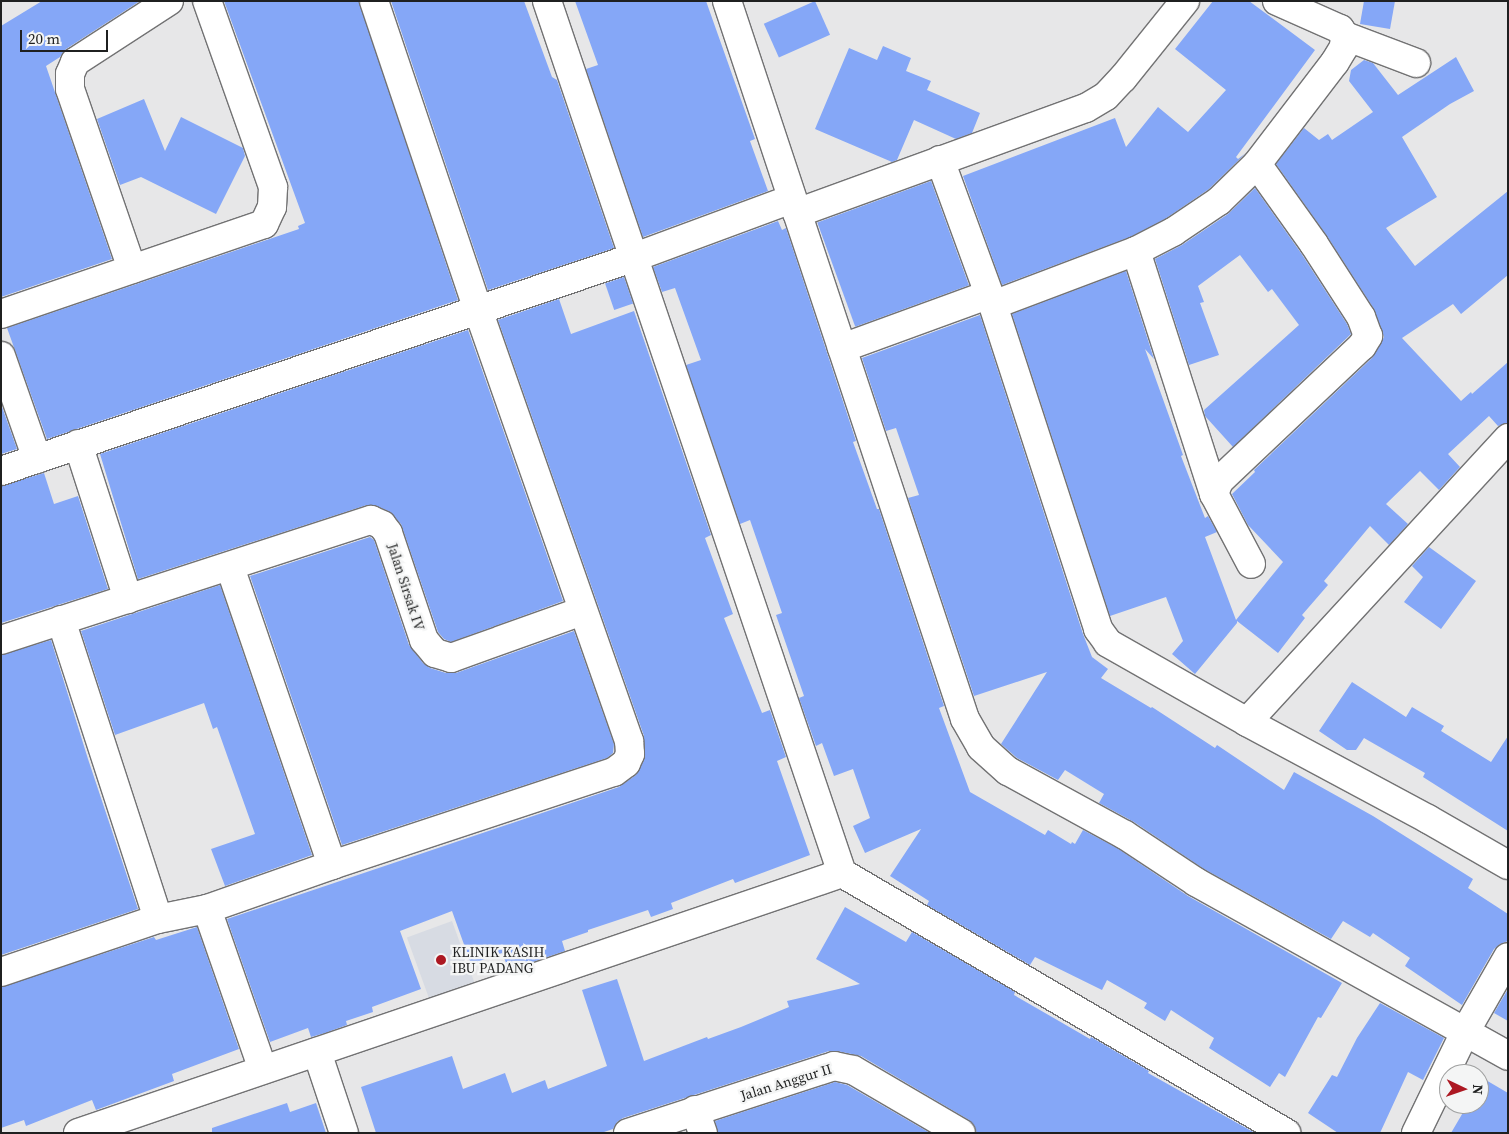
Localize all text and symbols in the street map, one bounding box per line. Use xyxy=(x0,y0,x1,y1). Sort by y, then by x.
scale bar xyxy=(22,20,110,52)
text: 20 m xyxy=(28,28,60,49)
street label: Jalan Sirsak IV xyxy=(384,541,428,633)
place label: KLINIK KASIH IBU PADANG xyxy=(452,944,545,976)
marker: KLINIK KASIH IBU PADANG xyxy=(434,953,448,967)
street label: Jalan Anggur II xyxy=(738,1060,834,1104)
north arrow xyxy=(1439,1064,1489,1114)
text: N xyxy=(1468,1084,1488,1095)

